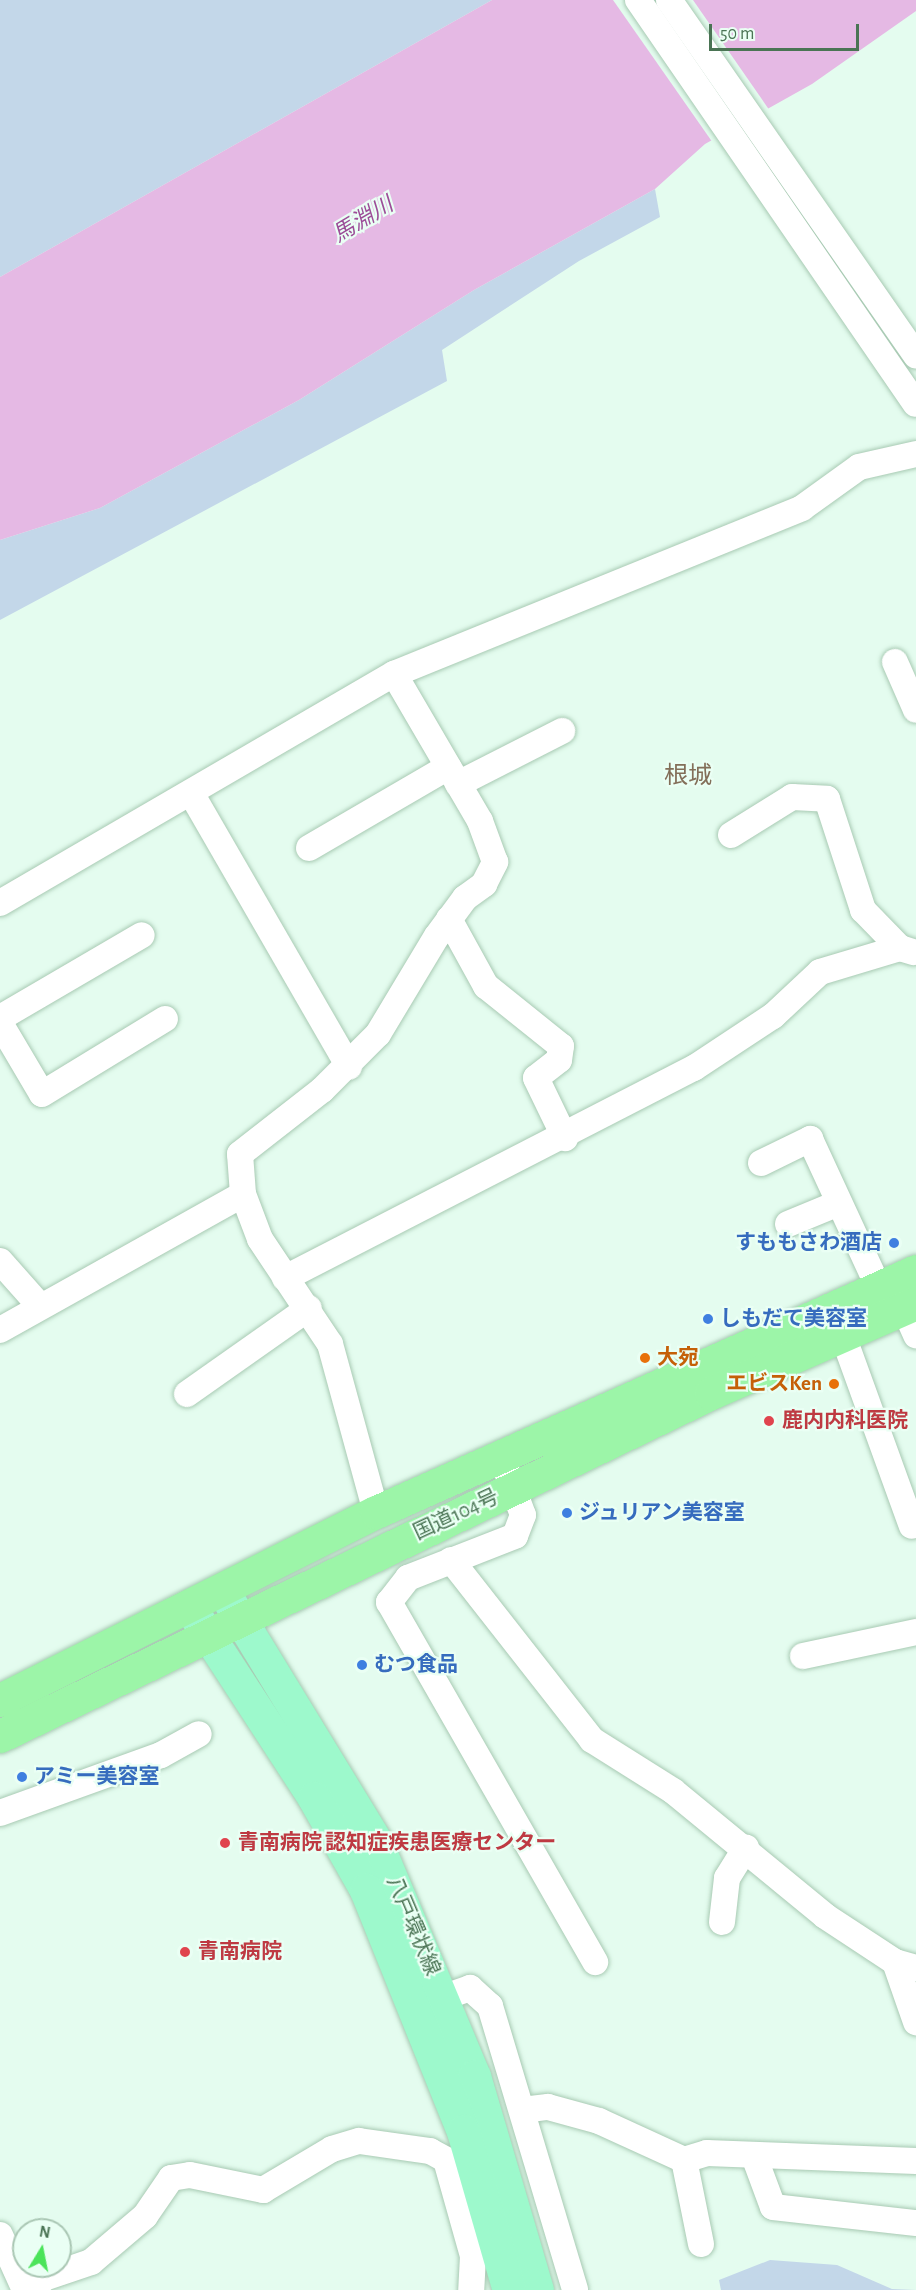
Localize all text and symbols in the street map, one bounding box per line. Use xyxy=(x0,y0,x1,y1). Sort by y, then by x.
scale bar xyxy=(712,12,862,50)
text: 50 m xyxy=(720,25,754,43)
water label: 馬淵川 xyxy=(328,192,398,248)
district label: 根城 xyxy=(664,763,712,791)
place label: すももさわ酒店 xyxy=(735,1230,882,1256)
marker: すももさわ酒店 xyxy=(887,1236,901,1250)
place label: しもだて美容室 xyxy=(720,1306,867,1332)
marker: しもだて美容室 xyxy=(701,1312,715,1326)
place label: 大宛 xyxy=(657,1345,699,1371)
marker: 大宛 xyxy=(638,1351,652,1365)
place label: エビスKen xyxy=(726,1371,822,1397)
marker: エビスKen xyxy=(827,1377,841,1391)
place label: 鹿内内科医院 xyxy=(782,1408,908,1434)
marker: 鹿内内科医院 xyxy=(760,1412,778,1430)
street label: 国道104号 xyxy=(409,1484,503,1546)
place label: ジュリアン美容室 xyxy=(579,1500,747,1526)
marker: ジュリアン美容室 xyxy=(560,1506,574,1520)
place label: むつ食品 xyxy=(374,1652,458,1678)
marker: むつ食品 xyxy=(355,1658,369,1672)
place label: アミー美容室 xyxy=(34,1764,160,1790)
marker: アミー美容室 xyxy=(15,1770,29,1784)
place label: 青南病院 認知症疾患医療センター xyxy=(238,1830,556,1856)
marker: 青南病院 認知症疾患医療センター xyxy=(216,1834,234,1852)
street label: 八戸環状線 xyxy=(381,1873,445,1979)
place label: 青南病院 xyxy=(198,1939,282,1965)
marker: 青南病院 xyxy=(176,1943,194,1961)
north arrow xyxy=(12,2218,72,2278)
text: N xyxy=(38,2223,52,2241)

